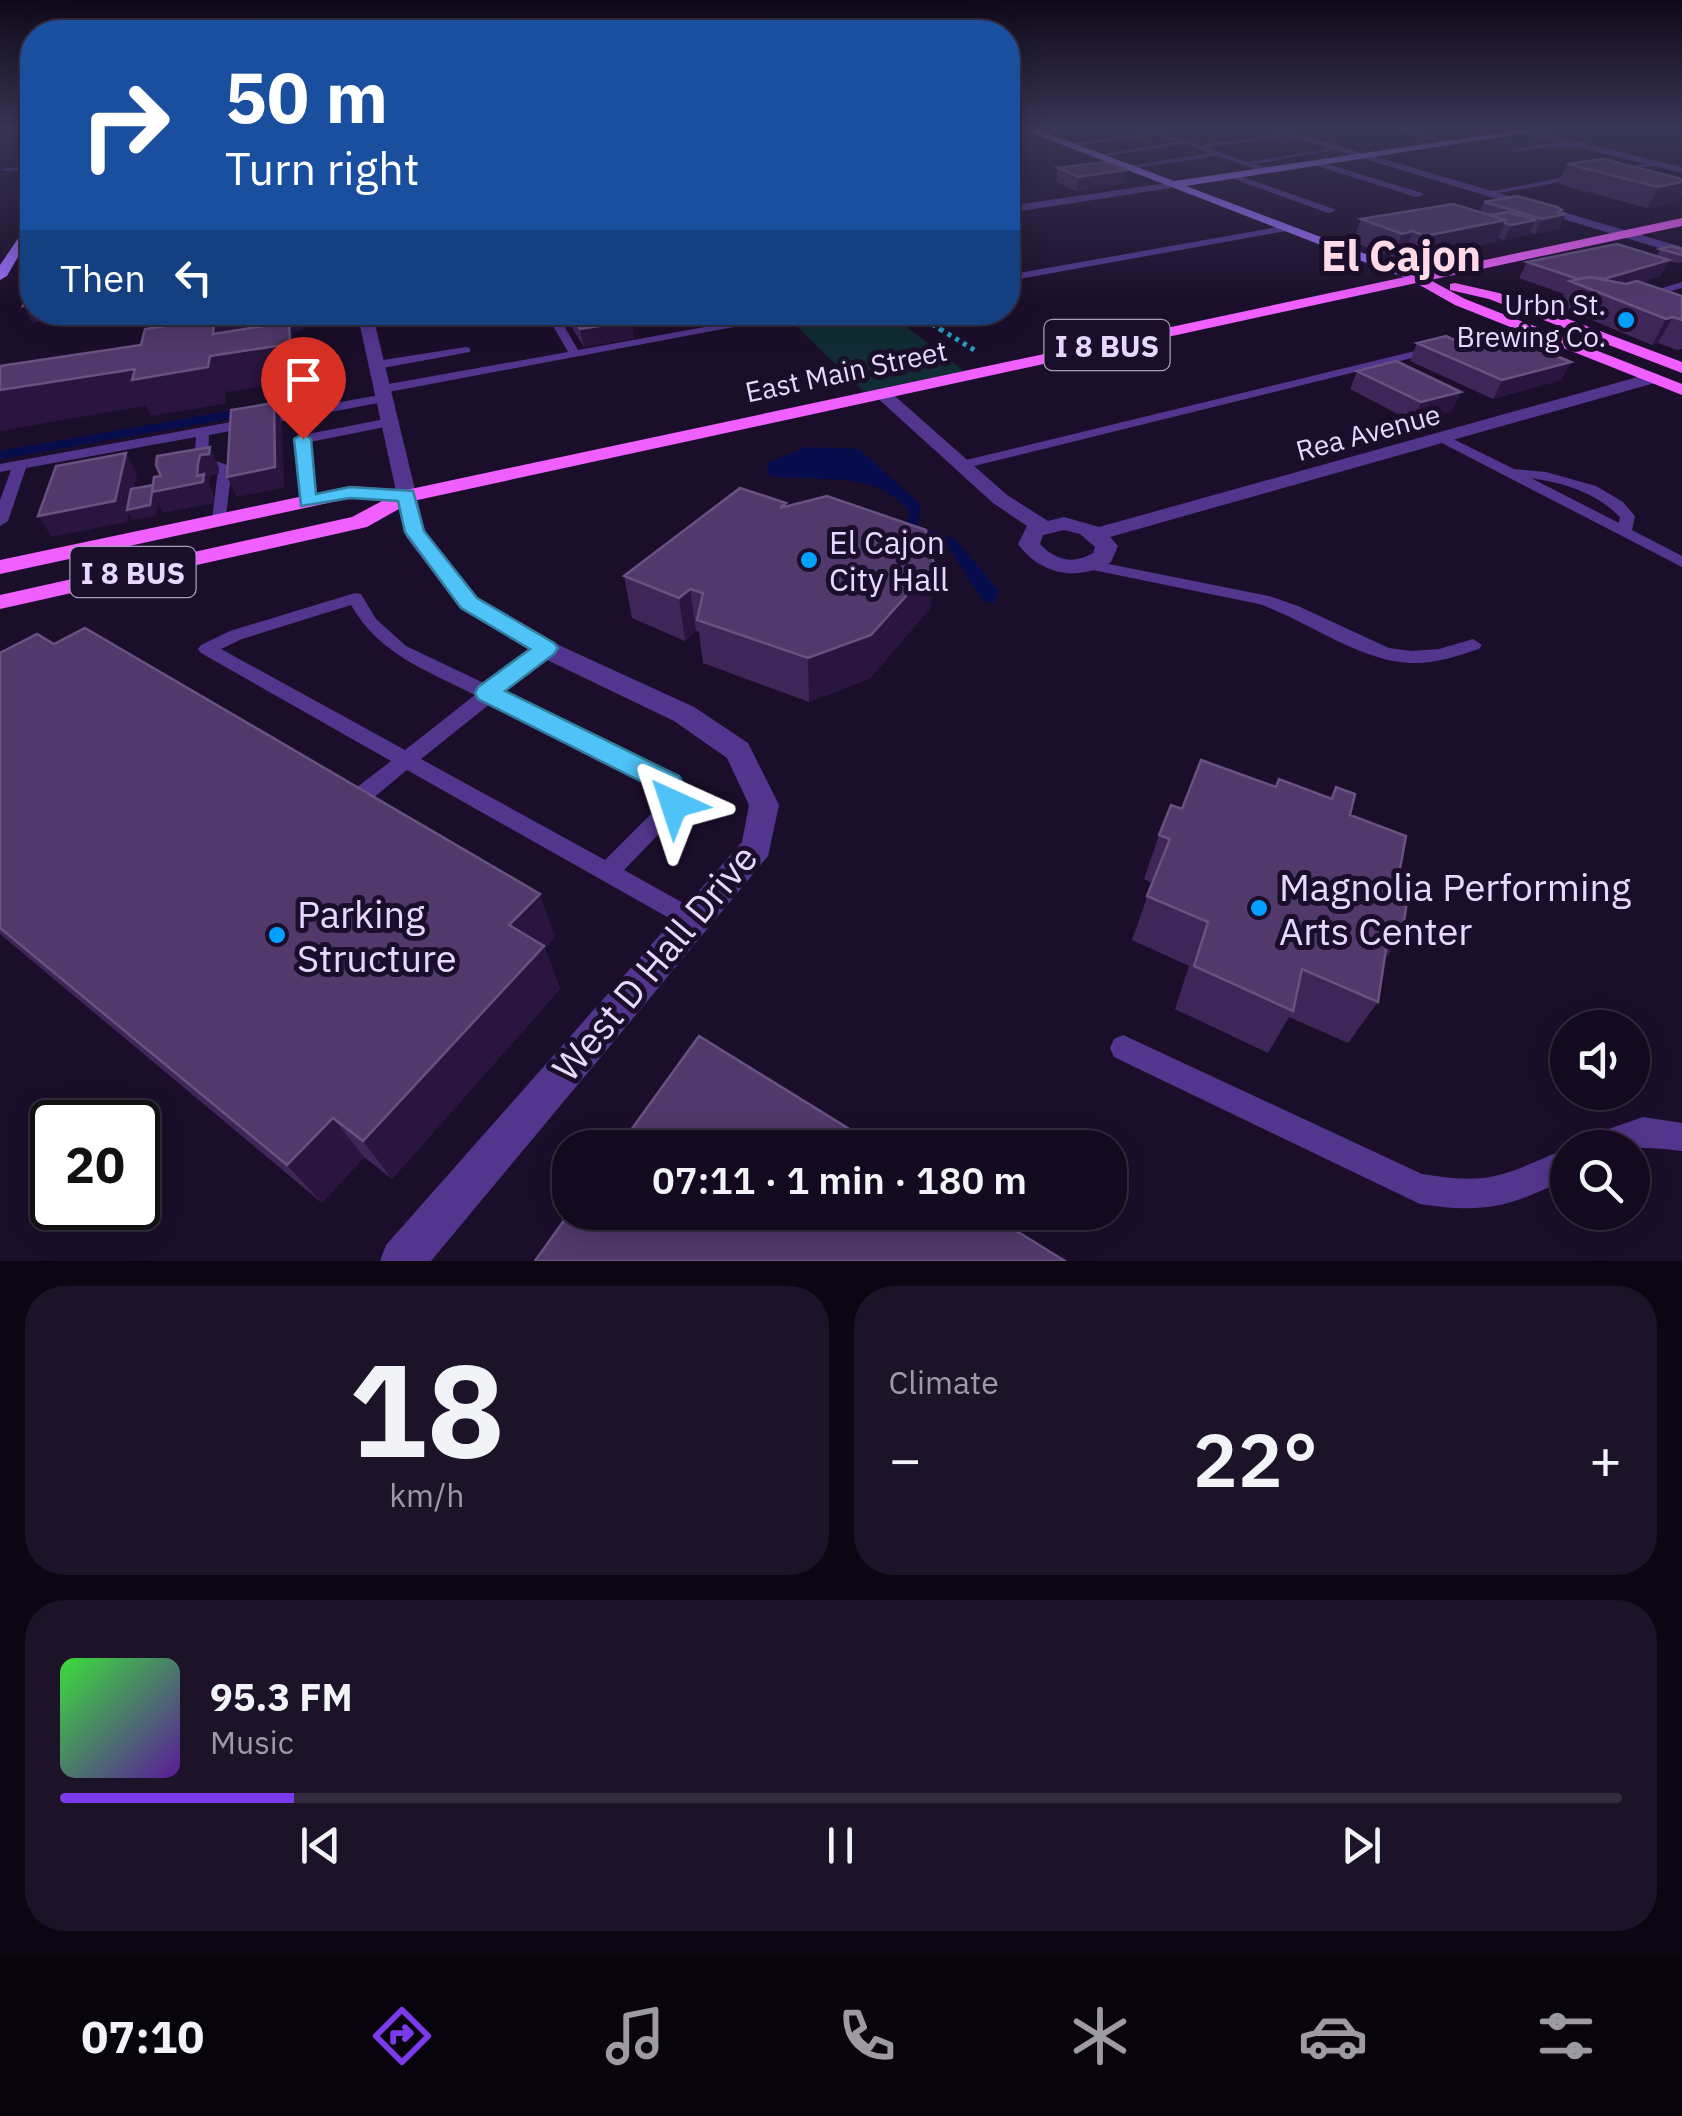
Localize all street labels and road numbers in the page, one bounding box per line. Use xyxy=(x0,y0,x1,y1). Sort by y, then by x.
road number: I 8 BUS xyxy=(1044,320,1170,370)
street label: East Main Street xyxy=(742,332,950,410)
street label: Rea Avenue xyxy=(1292,395,1444,469)
road number: I 8 BUS xyxy=(70,547,196,597)
street label: West D Hall Drive xyxy=(541,834,767,1090)

